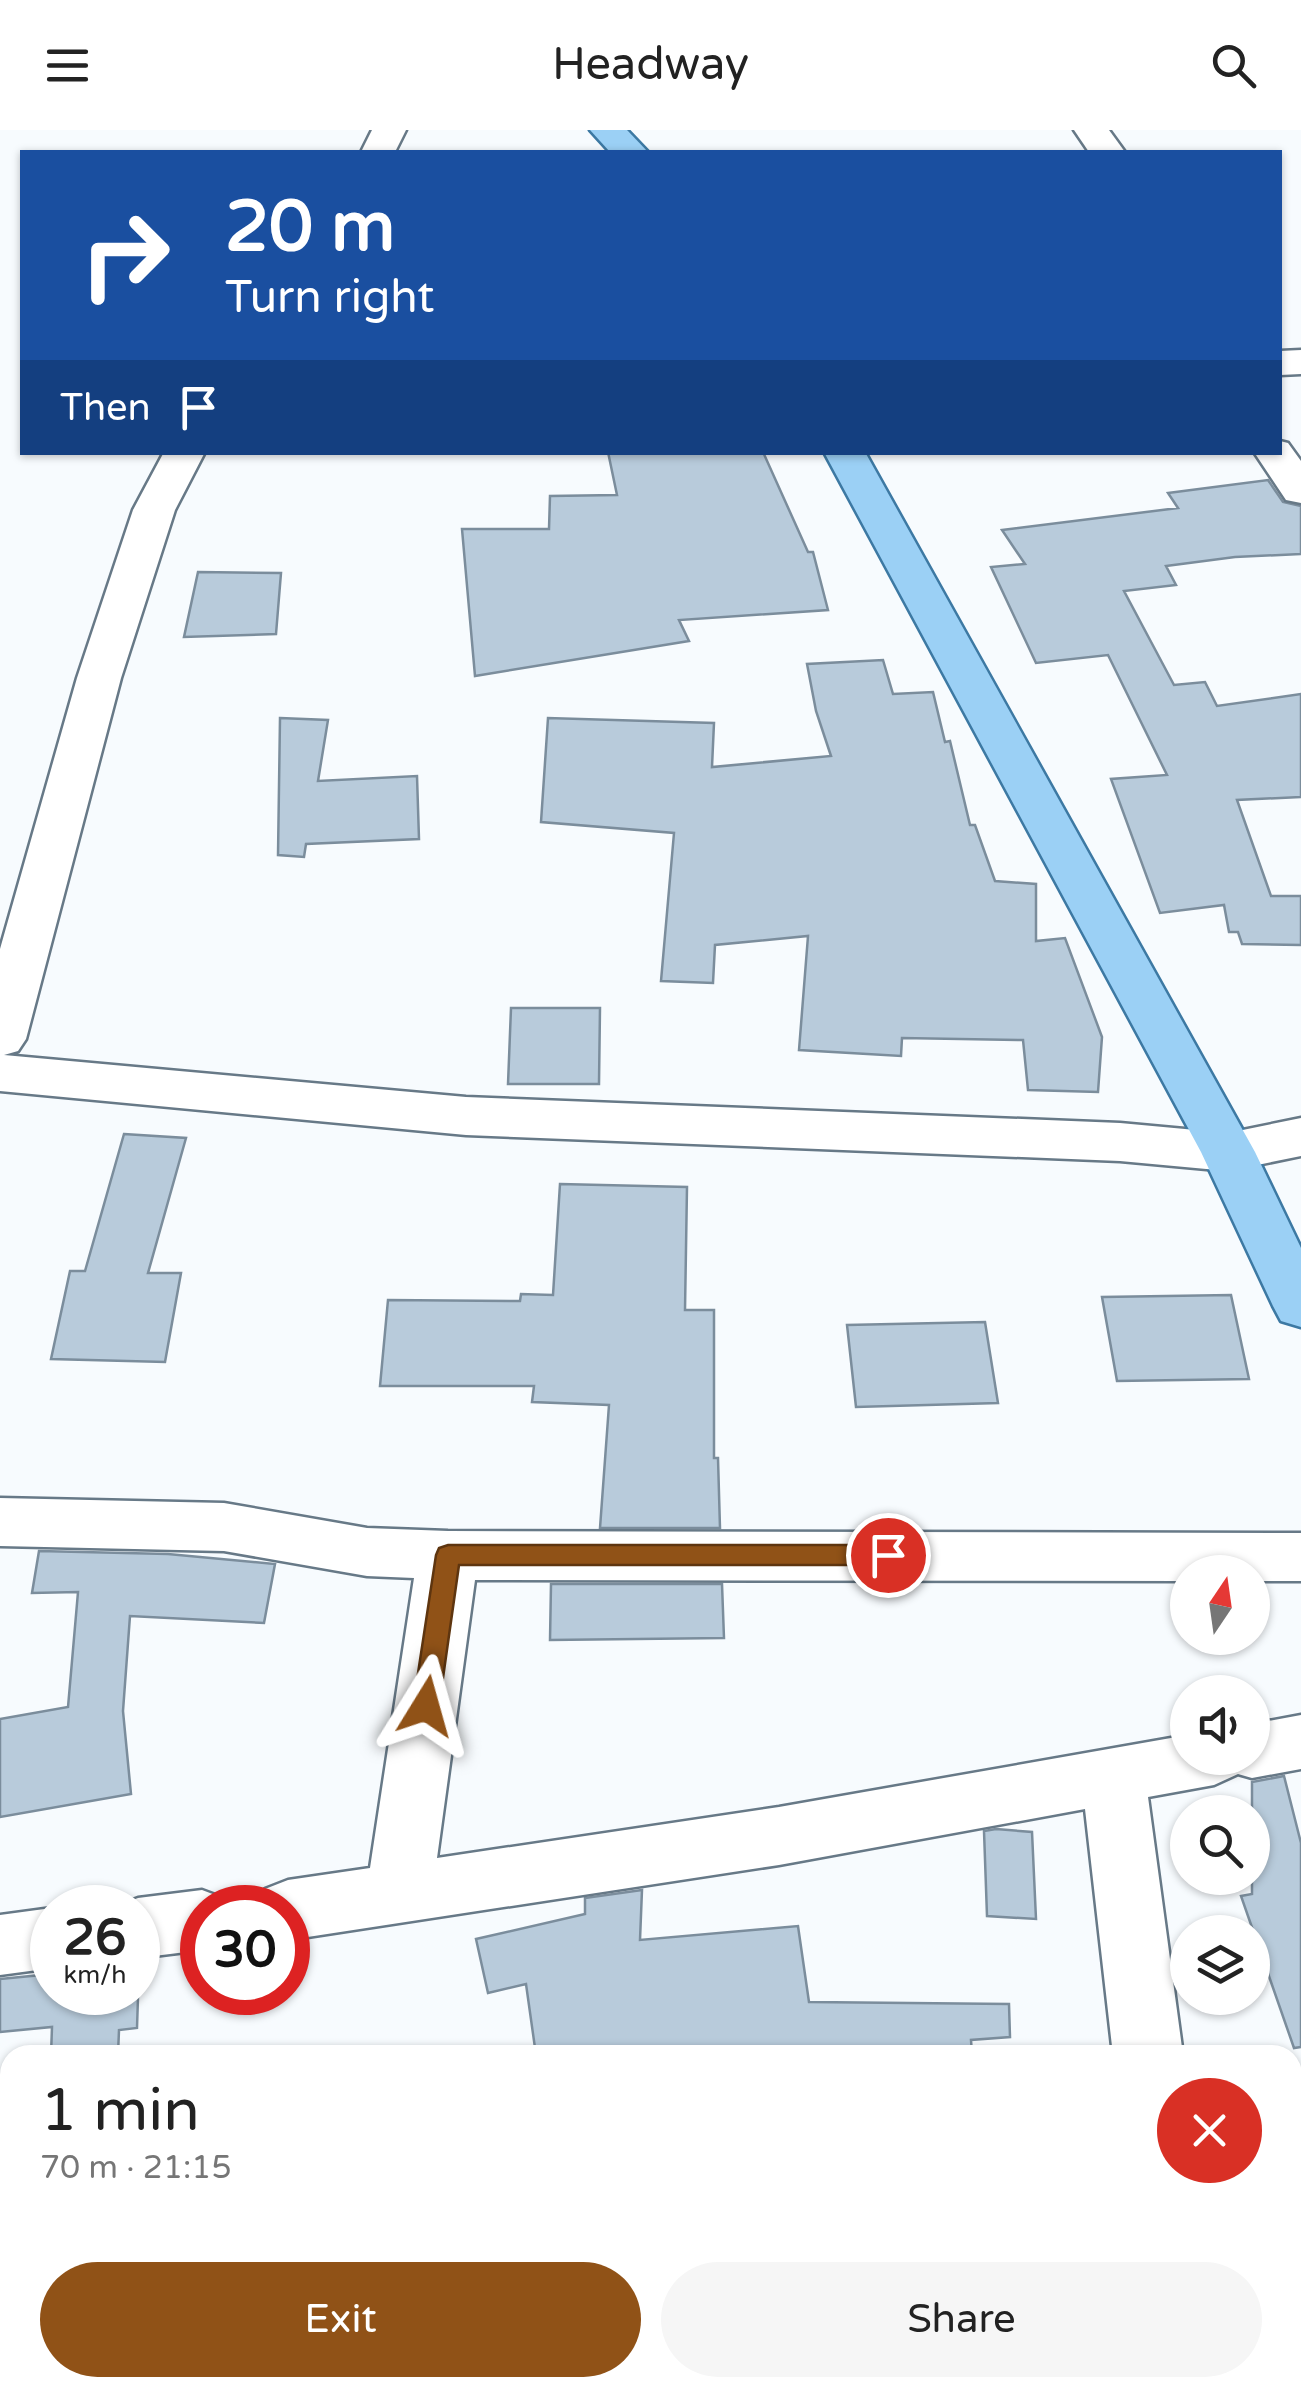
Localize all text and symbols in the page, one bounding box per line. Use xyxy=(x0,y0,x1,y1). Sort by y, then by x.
icon: menu xyxy=(40,38,95,93)
text: Headway xyxy=(552,38,749,92)
icon: search xyxy=(1206,38,1261,93)
text: 20 m xyxy=(225,186,395,270)
icon: right xyxy=(60,190,190,320)
text: Turn right xyxy=(225,271,434,325)
icon: arrive xyxy=(171,380,226,435)
text: Then xyxy=(60,385,151,431)
pin xyxy=(846,1513,931,1598)
icon: arrive xyxy=(861,1528,916,1583)
north arrow xyxy=(1170,1555,1270,1655)
map controls xyxy=(1170,1555,1270,2015)
position arrow xyxy=(374,1654,478,1758)
button: sound xyxy=(1170,1675,1270,1775)
button: search xyxy=(1170,1795,1270,1895)
speed limit sign: 30 xyxy=(180,1885,310,2015)
text: 26 xyxy=(64,1908,126,1968)
button: layers xyxy=(1170,1915,1270,2015)
text: km/h xyxy=(64,1960,126,1990)
text: 1 min xyxy=(40,2075,200,2147)
button: close xyxy=(1157,2078,1262,2183)
text: 70 m · 21:15 xyxy=(40,2149,232,2187)
button: Exit xyxy=(40,2262,641,2377)
button: Share xyxy=(661,2262,1262,2377)

